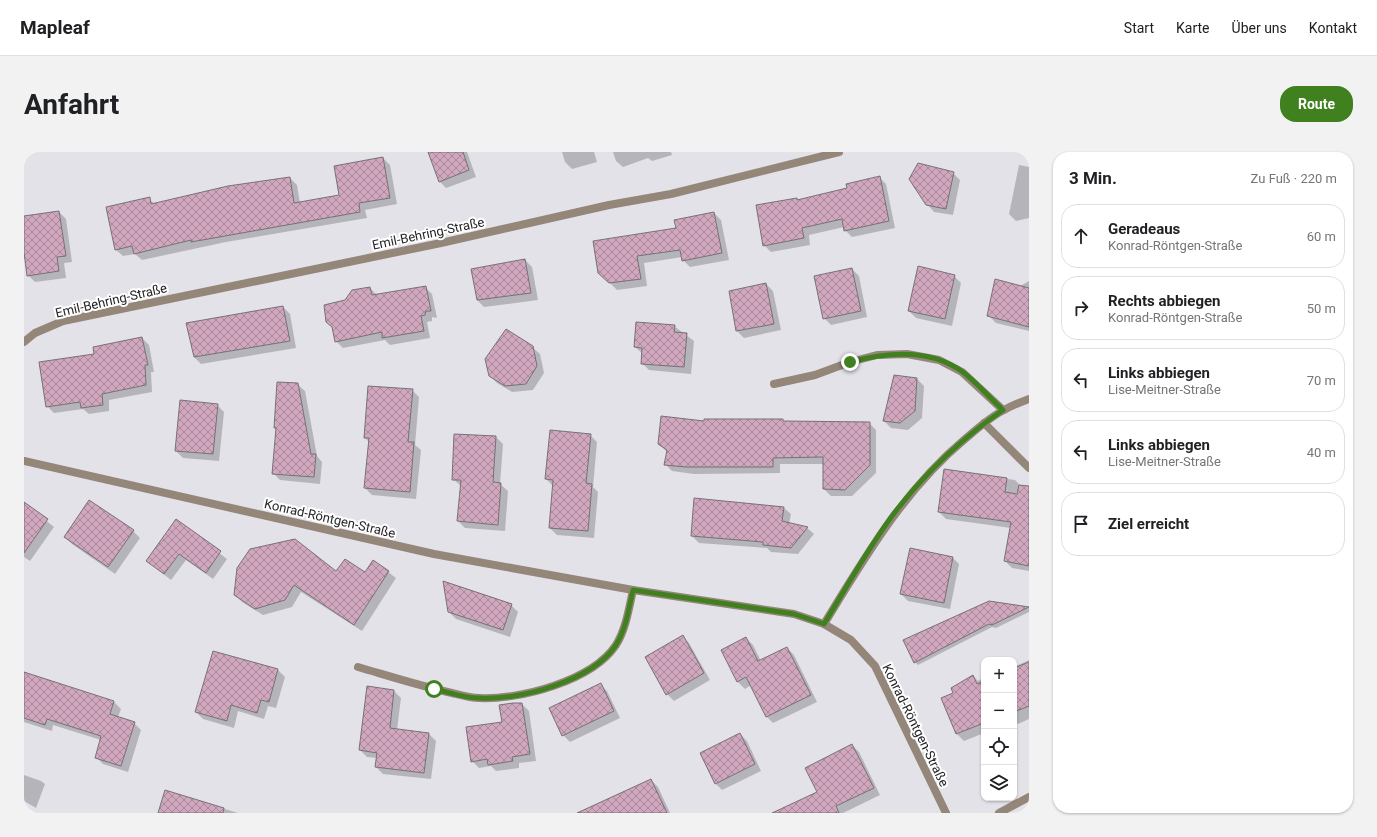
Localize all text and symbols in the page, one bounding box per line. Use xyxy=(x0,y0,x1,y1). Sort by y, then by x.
text: Mapleaf xyxy=(20,16,90,39)
text: Start xyxy=(1124,20,1154,36)
text: Karte xyxy=(1176,20,1210,36)
text: Über uns xyxy=(1232,20,1287,36)
text: Kontakt xyxy=(1309,20,1357,36)
button: Route xyxy=(1280,86,1353,122)
text: Anfahrt xyxy=(24,88,119,121)
text: 3 Min. xyxy=(1069,168,1117,188)
text: Zu Fuß · 220 m xyxy=(1251,171,1337,186)
street label: Emil-Behring-Straße xyxy=(371,214,486,253)
text: Geradeaus xyxy=(1108,220,1180,238)
icon: ahead xyxy=(1070,225,1092,247)
text: 60 m xyxy=(1307,229,1336,244)
text: Konrad-Röntgen-Straße xyxy=(1108,238,1242,253)
street label: Emil-Behring-Straße xyxy=(54,280,169,321)
text: Rechts abbiegen xyxy=(1108,292,1221,310)
icon: right xyxy=(1070,297,1092,319)
text: 50 m xyxy=(1307,301,1336,316)
text: Konrad-Röntgen-Straße xyxy=(1108,310,1242,325)
route end xyxy=(841,353,859,371)
text: Links abbiegen xyxy=(1108,364,1210,382)
icon: left xyxy=(1070,369,1092,391)
text: 70 m xyxy=(1307,373,1336,388)
text: Lise-Meitner-Straße xyxy=(1108,382,1221,397)
text: Links abbiegen xyxy=(1108,436,1210,454)
icon: left xyxy=(1070,441,1092,463)
text: 40 m xyxy=(1307,445,1336,460)
text: Lise-Meitner-Straße xyxy=(1108,454,1221,469)
street label: Konrad-Röntgen-Straße xyxy=(263,496,397,541)
icon: arrive xyxy=(1070,513,1092,535)
text: Ziel erreicht xyxy=(1108,515,1189,533)
map controls xyxy=(981,657,1017,801)
button: + xyxy=(981,657,1017,693)
street label: Konrad-Röntgen-Straße xyxy=(879,662,952,789)
route start xyxy=(425,680,443,698)
button: − xyxy=(981,693,1017,729)
button: locate xyxy=(981,729,1017,765)
button: layers xyxy=(981,765,1017,801)

